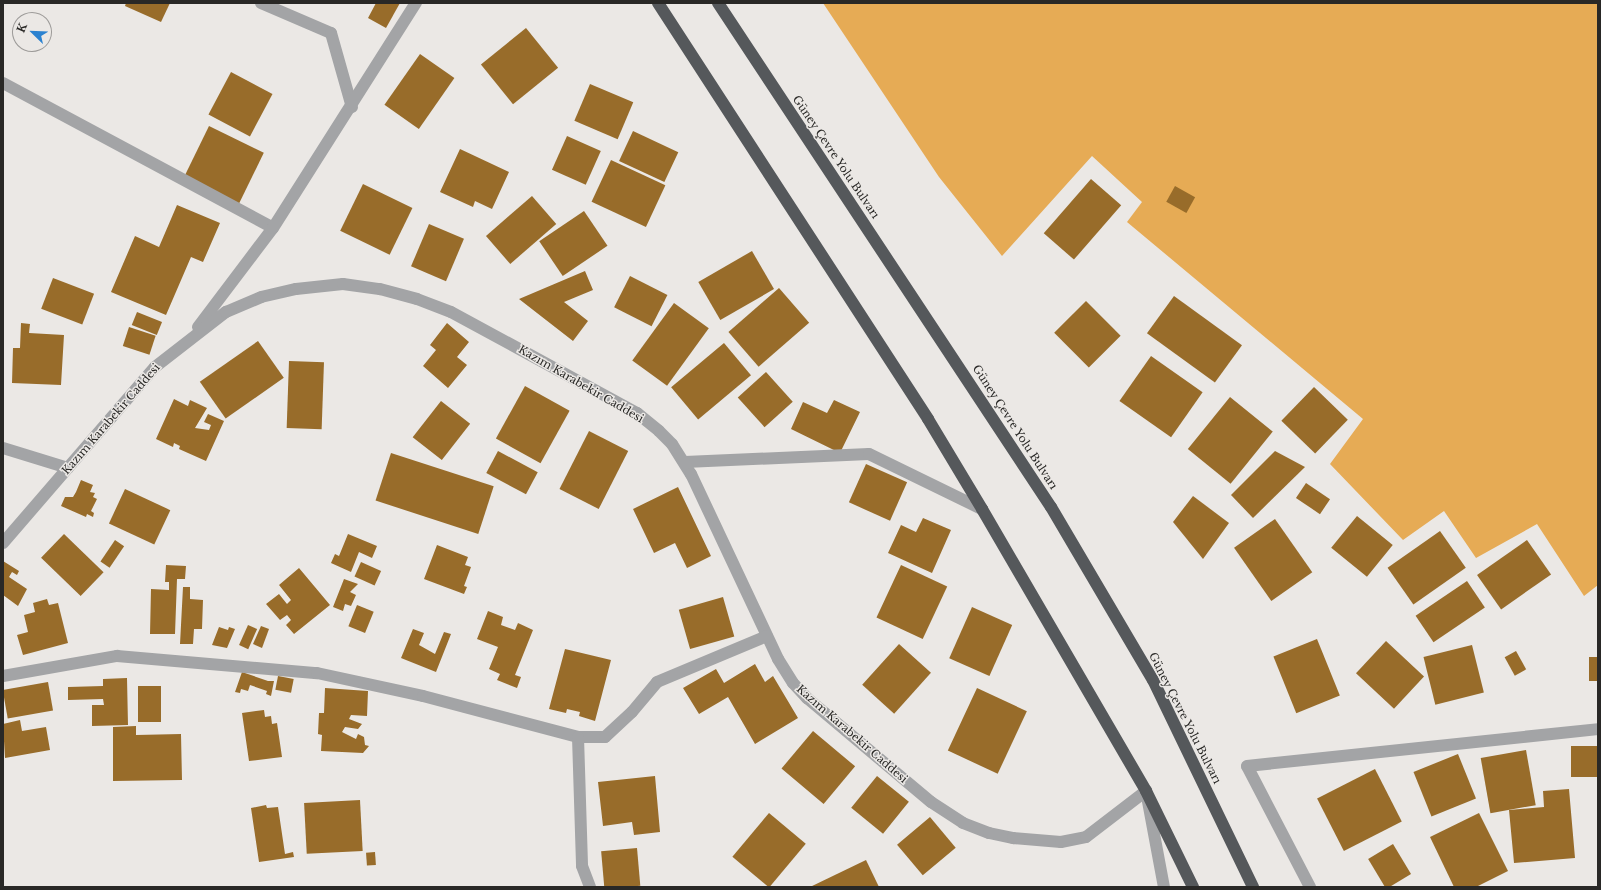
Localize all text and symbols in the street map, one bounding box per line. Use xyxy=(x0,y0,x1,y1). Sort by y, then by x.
north arrow xyxy=(12,12,52,52)
text: K xyxy=(14,21,30,35)
street label: Güney Çevre Yolu Bulvarı xyxy=(790,93,882,221)
street label: Kazım Karabekir Caddesi xyxy=(516,343,646,425)
street label: Kazım Karabekir Caddesi xyxy=(59,361,163,477)
street label: Güney Çevre Yolu Bulvarı xyxy=(970,362,1060,492)
street label: Güney Çevre Yolu Bulvarı xyxy=(1146,650,1224,786)
street label: Kazım Karabekir Caddesi xyxy=(794,682,910,786)

